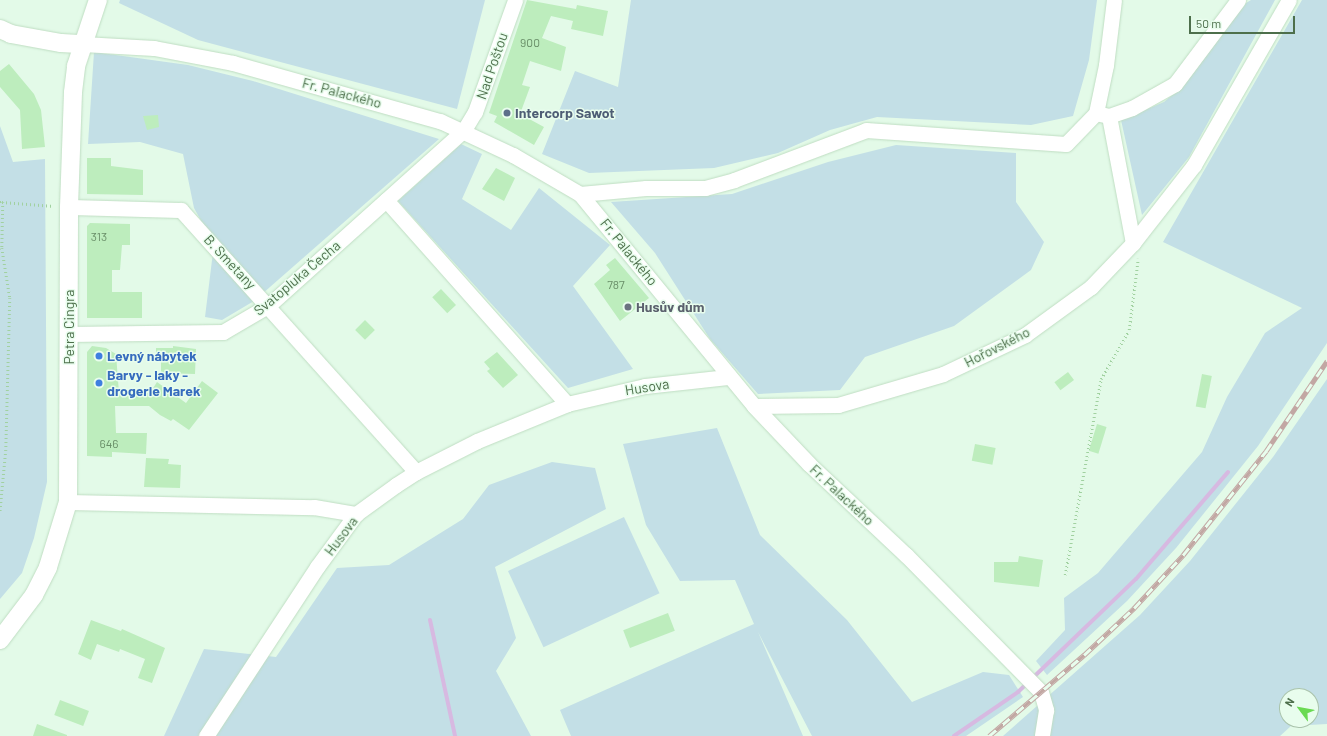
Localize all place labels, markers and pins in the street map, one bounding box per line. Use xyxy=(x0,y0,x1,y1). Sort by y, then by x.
place label: Intercorp Sawot xyxy=(515,105,615,121)
marker: Intercorp Sawot xyxy=(502,108,512,118)
place label: Husův dům xyxy=(636,299,704,315)
marker: Husův dům xyxy=(623,302,633,312)
place label: Levný nábytek xyxy=(107,348,197,364)
marker: Levný nábytek xyxy=(94,351,104,361)
place label: Barvy - laky - drogerie Marek xyxy=(107,367,200,400)
marker: Barvy - laky - drogerie Marek xyxy=(94,378,104,388)

